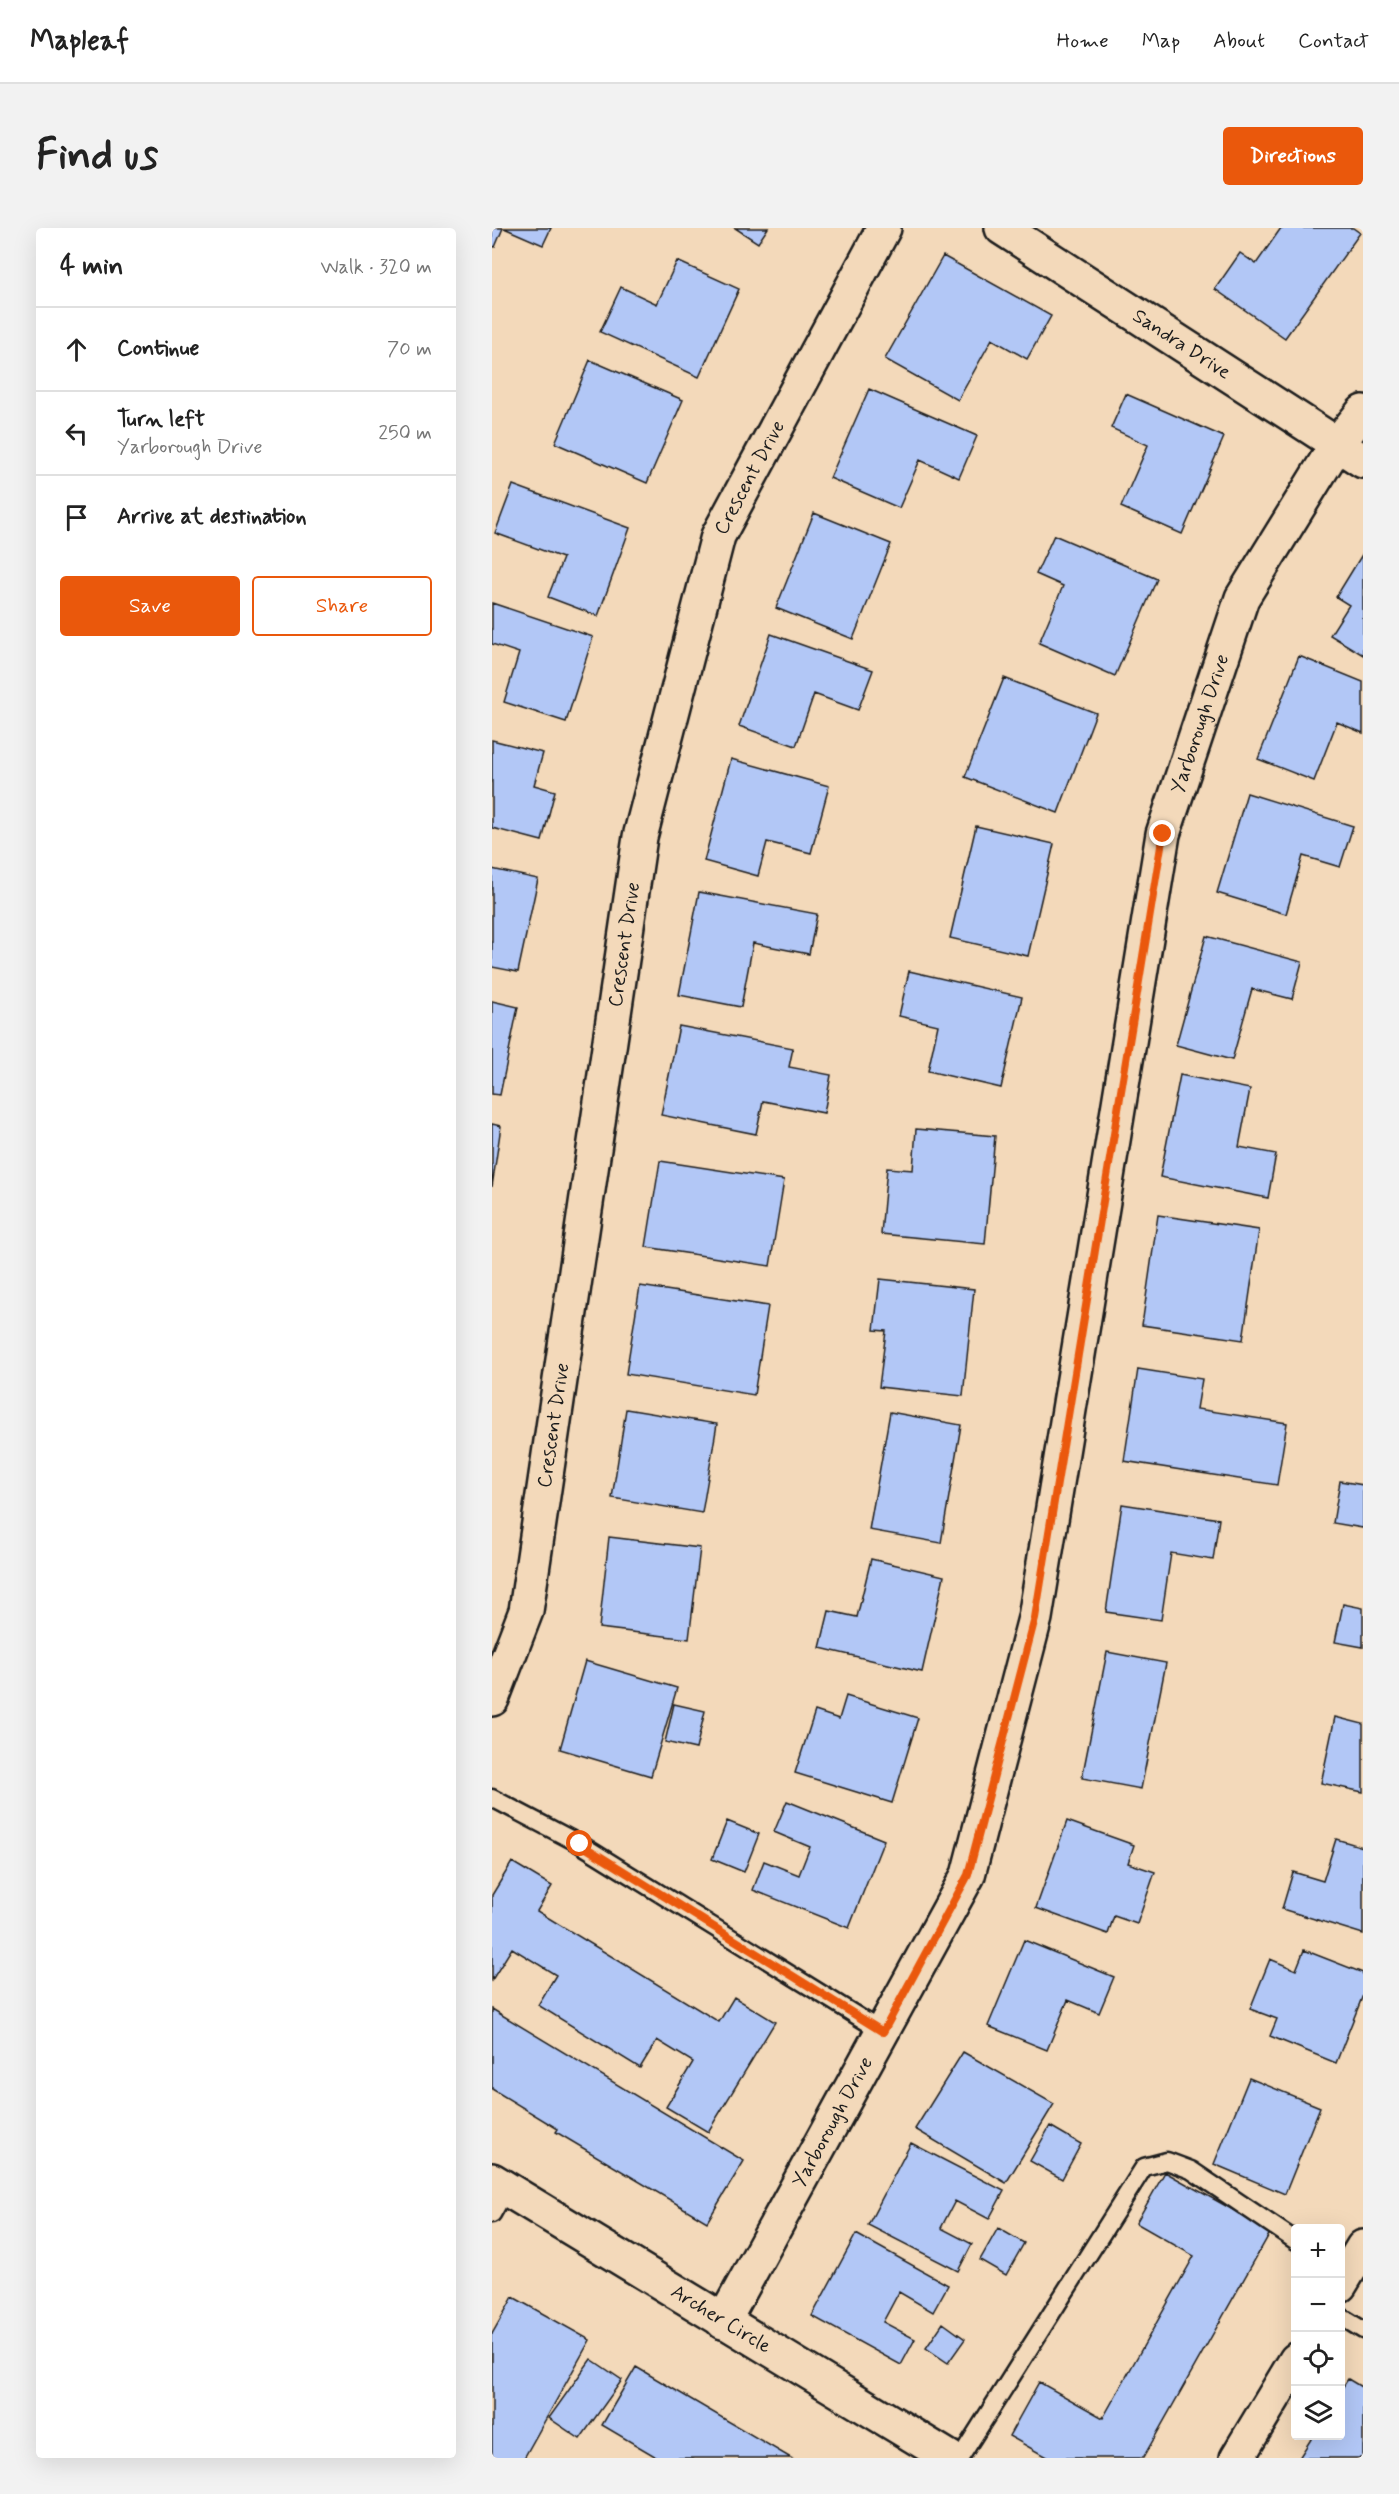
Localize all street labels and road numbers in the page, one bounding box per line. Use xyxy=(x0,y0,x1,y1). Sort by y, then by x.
street label: Sandra Drive xyxy=(1128,302,1236,386)
street label: Crescent Drive xyxy=(708,416,791,539)
street label: Yarborough Drive xyxy=(1164,650,1236,797)
street label: Crescent Drive xyxy=(602,880,647,1009)
street label: Crescent Drive xyxy=(531,1361,576,1490)
street label: Yarborough Drive xyxy=(786,2052,879,2192)
street label: Archer Circle xyxy=(666,2278,776,2360)

